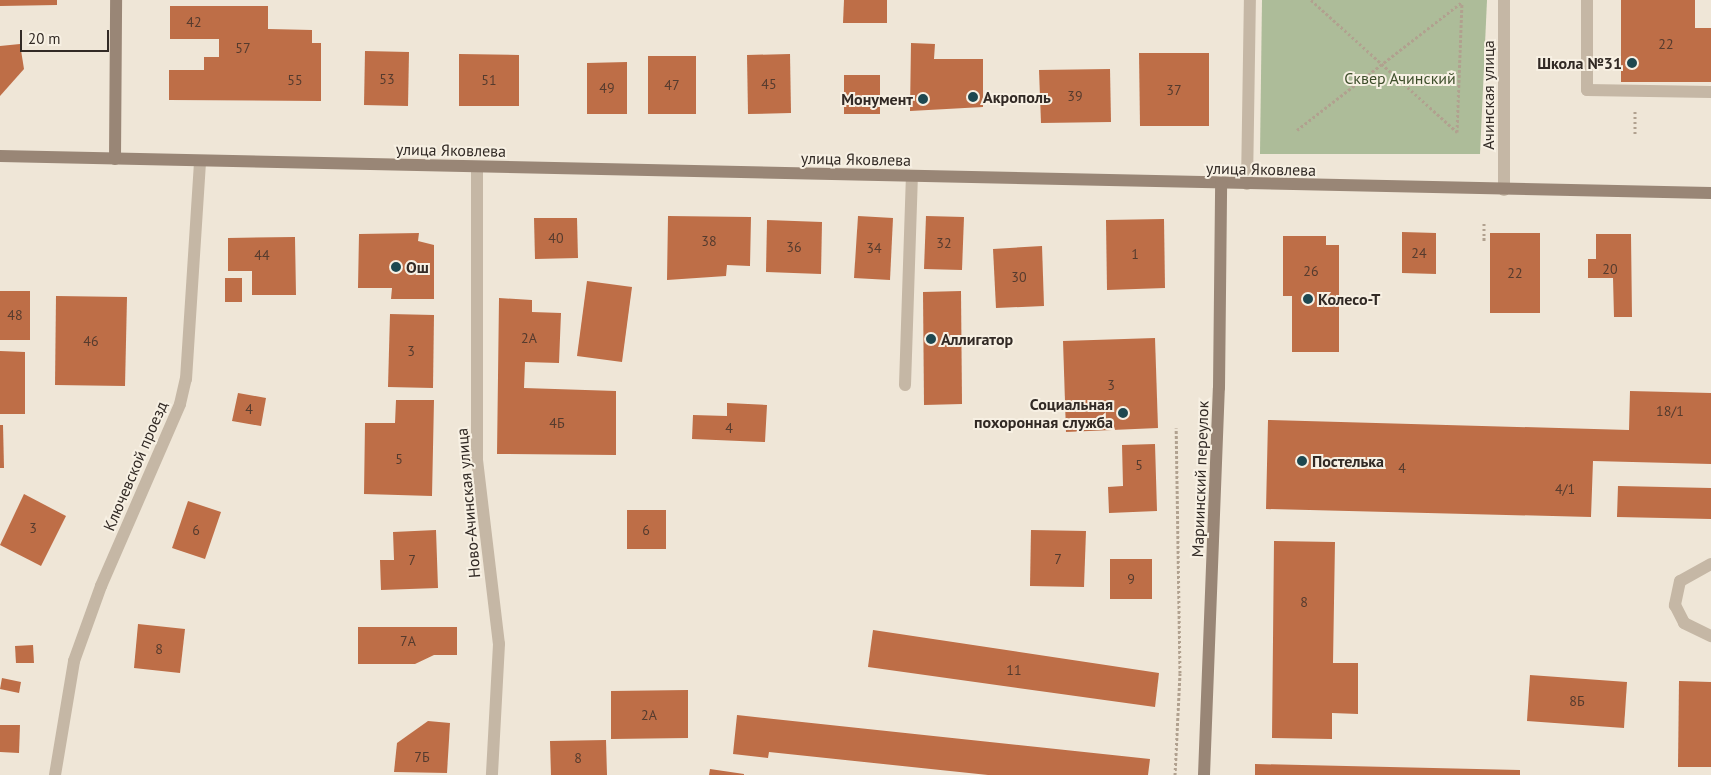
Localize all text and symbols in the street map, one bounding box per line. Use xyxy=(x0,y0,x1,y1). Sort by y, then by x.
house number: 42 xyxy=(186,14,202,30)
scale bar xyxy=(22,20,111,52)
text: 20 m xyxy=(28,29,61,48)
house number: 22 xyxy=(1658,36,1674,52)
house number: 57 xyxy=(235,40,251,56)
street label: Ачинская улица xyxy=(1478,40,1498,150)
place label: Школа №31 xyxy=(1537,53,1622,73)
marker: Школа №31 xyxy=(1626,57,1638,69)
park label: Сквер Ачинский xyxy=(1344,68,1456,88)
house number: 53 xyxy=(379,71,395,87)
house number: 55 xyxy=(287,72,303,88)
house number: 51 xyxy=(481,72,497,88)
house number: 45 xyxy=(761,76,777,92)
house number: 47 xyxy=(664,77,680,93)
house number: 49 xyxy=(599,80,615,96)
house number: 37 xyxy=(1166,82,1182,98)
place label: Акрополь xyxy=(983,87,1051,107)
house number: 39 xyxy=(1067,88,1083,104)
place label: Монумент xyxy=(841,89,913,109)
marker: Акрополь xyxy=(967,91,979,103)
marker: Монумент xyxy=(917,93,929,105)
street label: улица Яковлева xyxy=(396,139,506,161)
street label: улица Яковлева xyxy=(801,148,911,170)
street label: улица Яковлева xyxy=(1206,158,1316,180)
house number: 40 xyxy=(548,230,564,246)
house number: 38 xyxy=(701,233,717,249)
house number: 32 xyxy=(936,235,952,251)
house number: 36 xyxy=(786,239,802,255)
house number: 34 xyxy=(866,240,882,256)
house number: 24 xyxy=(1411,245,1427,261)
house number: 1 xyxy=(1131,246,1139,262)
house number: 44 xyxy=(254,247,270,263)
place label: Ош xyxy=(406,257,429,277)
marker: Ош xyxy=(390,261,402,273)
house number: 20 xyxy=(1602,261,1618,277)
house number: 26 xyxy=(1303,263,1319,279)
house number: 22 xyxy=(1507,265,1523,281)
house number: 30 xyxy=(1011,269,1027,285)
place label: Колесо-Т xyxy=(1318,289,1380,309)
marker: Колесо-Т xyxy=(1302,293,1314,305)
house number: 48 xyxy=(7,307,23,323)
place label: Аллигатор xyxy=(941,329,1013,349)
house number: 2А xyxy=(521,330,537,346)
house number: 46 xyxy=(83,333,99,349)
marker: Аллигатор xyxy=(925,333,937,345)
house number: 3 xyxy=(407,343,415,359)
house number: 3 xyxy=(1107,377,1115,393)
place label: Социальная похоронная служба xyxy=(974,394,1113,432)
street label: Ключевской проезд xyxy=(99,398,171,534)
street label: Мариинский переулок xyxy=(1188,400,1212,558)
house number: 4 xyxy=(245,401,253,417)
house number: 18/1 xyxy=(1656,403,1684,419)
marker: Социальная похоронная служба xyxy=(1117,407,1129,419)
house number: 4Б xyxy=(549,415,565,431)
house number: 4 xyxy=(725,420,733,436)
street label: Ново-Ачинская улица xyxy=(452,427,484,579)
house number: 5 xyxy=(395,451,403,467)
place label: Постелька xyxy=(1312,451,1384,471)
marker: Постелька xyxy=(1296,455,1308,467)
house number: 5 xyxy=(1135,457,1143,473)
house number: 4 xyxy=(1398,460,1406,476)
house number: 4/1 xyxy=(1555,481,1575,497)
house number: 3 xyxy=(29,520,37,536)
house number: 6 xyxy=(192,522,200,538)
house number: 6 xyxy=(642,522,650,538)
house number: 7 xyxy=(1054,551,1062,567)
house number: 7 xyxy=(408,552,416,568)
house number: 9 xyxy=(1127,571,1135,587)
house number: 8 xyxy=(1300,594,1308,610)
house number: 7А xyxy=(400,633,416,649)
house number: 8 xyxy=(155,641,163,657)
house number: 11 xyxy=(1006,662,1022,678)
house number: 8Б xyxy=(1569,693,1585,709)
house number: 2А xyxy=(641,707,657,723)
house number: 7Б xyxy=(414,749,430,765)
house number: 8 xyxy=(574,750,582,766)

